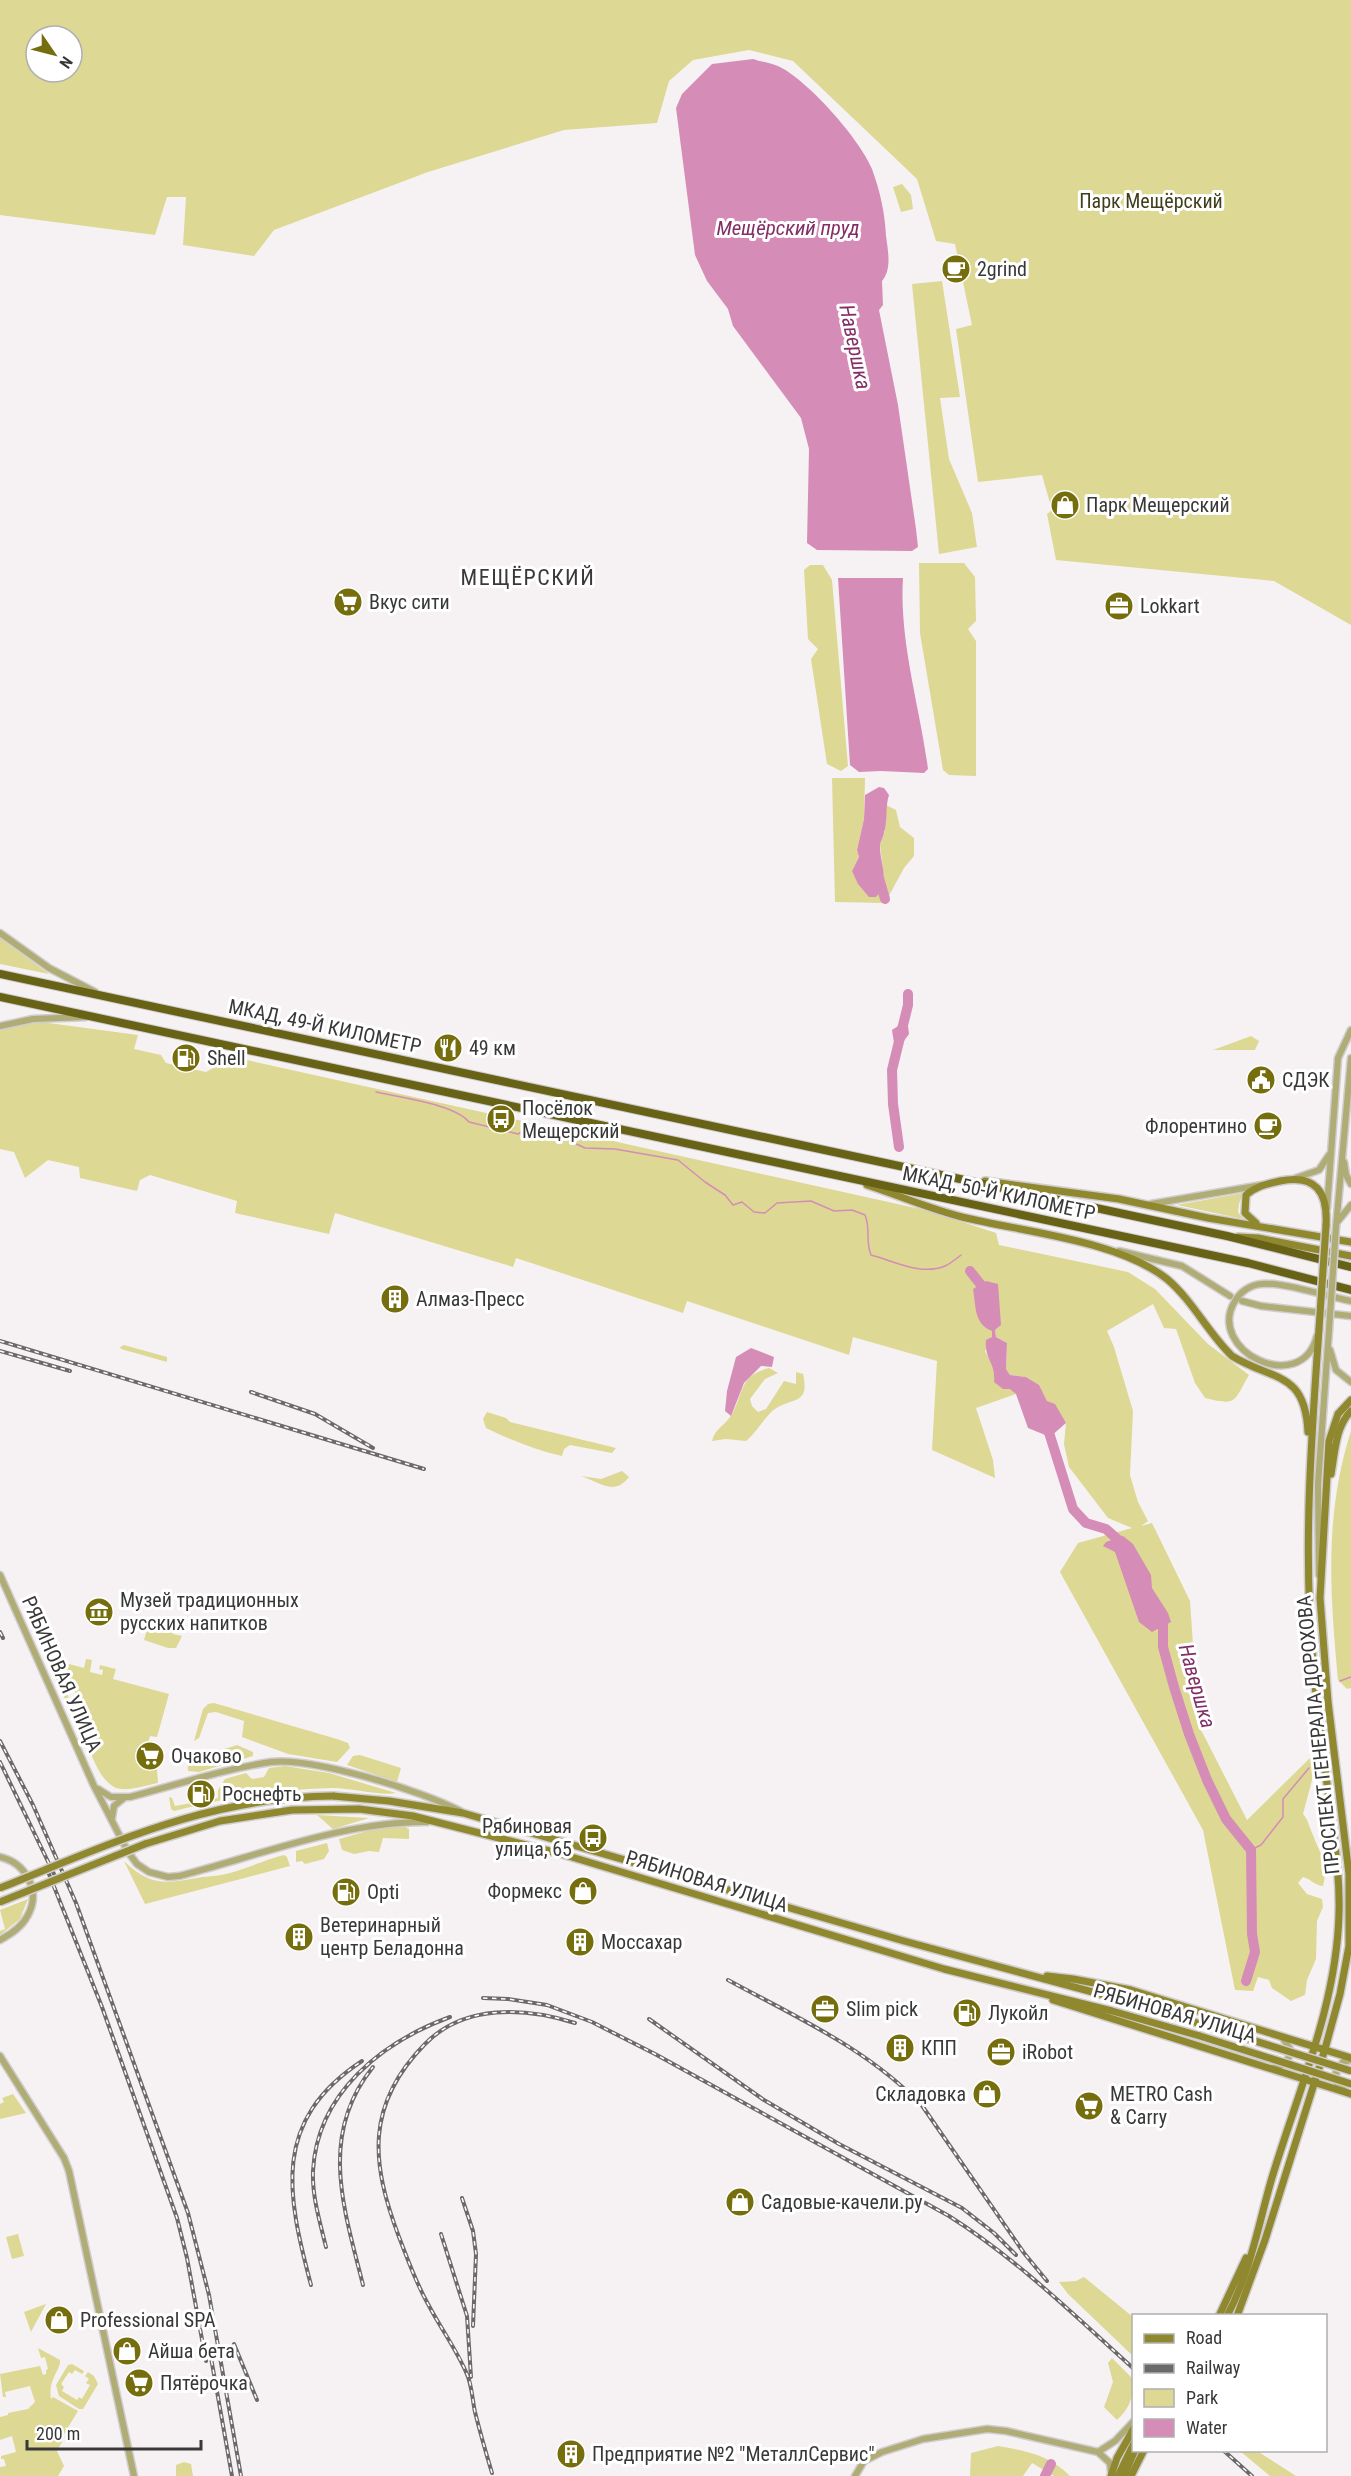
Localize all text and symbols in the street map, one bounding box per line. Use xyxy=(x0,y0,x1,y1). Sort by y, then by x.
north arrow xyxy=(24,24,84,84)
text: N xyxy=(55,53,76,72)
park label: Парк Мещёрский xyxy=(1079,189,1223,213)
water label: Мещёрский пруд xyxy=(716,216,860,240)
cafe icon: 2grind xyxy=(940,253,972,285)
place label: 2grind xyxy=(977,257,1027,281)
water label: Навершка xyxy=(834,302,876,392)
shop icon: Парк Мещерский xyxy=(1049,489,1081,521)
place label: Парк Мещерский xyxy=(1086,493,1230,517)
district label: МЕЩЁРСКИЙ xyxy=(461,565,595,590)
supermarket icon: Вкус сити xyxy=(332,586,364,618)
place label: Вкус сити xyxy=(369,590,450,614)
office icon: Lokkart xyxy=(1103,590,1135,622)
place label: Lokkart xyxy=(1140,594,1200,618)
street label: МКАД, 49-Й КИЛОМЕТР xyxy=(226,994,424,1058)
restaurant icon: 49 км xyxy=(432,1032,464,1064)
place label: 49 км xyxy=(469,1036,516,1060)
fuel station icon: Shell xyxy=(170,1042,202,1074)
place label: Shell xyxy=(207,1046,246,1070)
public building icon: СДЭК xyxy=(1245,1064,1277,1096)
place label: СДЭК xyxy=(1282,1068,1330,1092)
place label: Посёлок Мещерский xyxy=(522,1096,620,1143)
bus stop icon: Посёлок Мещерский xyxy=(485,1103,517,1135)
cafe icon: Флорентино xyxy=(1252,1110,1284,1142)
place label: Флорентино xyxy=(1145,1114,1247,1138)
street label: МКАД, 50-Й КИЛОМЕТР xyxy=(900,1161,1098,1225)
building icon: Алмаз-Пресс xyxy=(379,1283,411,1315)
place label: Алмаз-Пресс xyxy=(416,1287,524,1311)
place label: Музей традиционных русских напитков xyxy=(120,1588,299,1635)
street label: РЯБИНОВАЯ УЛИЦА xyxy=(17,1592,107,1756)
street label: ПРОСПЕКТ ГЕНЕРАЛА ДОРОХОВА xyxy=(1291,1594,1345,1876)
museum icon: Музей традиционных русских напитков xyxy=(83,1596,115,1628)
water label: Навершка xyxy=(1174,1641,1220,1731)
supermarket icon: Очаково xyxy=(134,1740,166,1772)
place label: Очаково xyxy=(171,1744,242,1768)
fuel station icon: Роснефть xyxy=(185,1778,217,1810)
place label: Роснефть xyxy=(222,1782,302,1806)
place label: Рябиновая улица, 65 xyxy=(482,1814,572,1861)
bus stop icon: Рябиновая улица, 65 xyxy=(577,1822,609,1854)
street label: РЯБИНОВАЯ УЛИЦА xyxy=(623,1845,791,1917)
shop icon: Формекс xyxy=(567,1875,599,1907)
fuel station icon: Opti xyxy=(330,1876,362,1908)
place label: Формекс xyxy=(488,1879,562,1903)
place label: Opti xyxy=(367,1880,399,1904)
place label: Ветеринарный центр Беладонна xyxy=(320,1913,464,1960)
building icon: Ветеринарный центр Беладонна xyxy=(283,1921,315,1953)
building icon: Моссахар xyxy=(564,1926,596,1958)
place label: Моссахар xyxy=(601,1930,682,1954)
street label: РЯБИНОВАЯ УЛИЦА xyxy=(1091,1978,1260,2048)
office icon: Slim pick xyxy=(809,1993,841,2025)
place label: Slim pick xyxy=(846,1997,918,2021)
fuel station icon: Лукойл xyxy=(951,1997,983,2029)
place label: Лукойл xyxy=(988,2001,1048,2025)
building icon: КПП xyxy=(884,2032,916,2064)
place label: КПП xyxy=(921,2036,957,2060)
office icon: iRobot xyxy=(985,2036,1017,2068)
place label: iRobot xyxy=(1022,2040,1073,2064)
shop icon: Складовка xyxy=(971,2078,1003,2110)
place label: Складовка xyxy=(875,2082,966,2106)
place label: METRO Cash & Carry xyxy=(1110,2082,1213,2129)
supermarket icon: METRO Cash & Carry xyxy=(1073,2090,1105,2122)
shop icon: Садовые-качели.ру xyxy=(724,2186,756,2218)
place label: Садовые-качели.ру xyxy=(761,2190,923,2214)
shop icon: Professional SPA xyxy=(43,2304,75,2336)
place label: Professional SPA xyxy=(80,2308,216,2332)
legend xyxy=(1132,2314,1327,2452)
text: Road xyxy=(1186,2327,1222,2348)
shop icon: Айша бета xyxy=(111,2335,143,2367)
place label: Айша бета xyxy=(148,2339,235,2363)
text: Railway xyxy=(1186,2357,1241,2378)
supermarket icon: Пятёрочка xyxy=(123,2367,155,2399)
place label: Пятёрочка xyxy=(160,2371,248,2395)
text: Park xyxy=(1186,2387,1218,2408)
scale bar xyxy=(27,2413,201,2451)
text: Water xyxy=(1186,2417,1228,2438)
text: 200 m xyxy=(36,2423,80,2444)
building icon: Предприятие №2 "МеталлСервис" xyxy=(555,2438,587,2470)
place label: Предприятие №2 "МеталлСервис" xyxy=(592,2442,875,2466)

